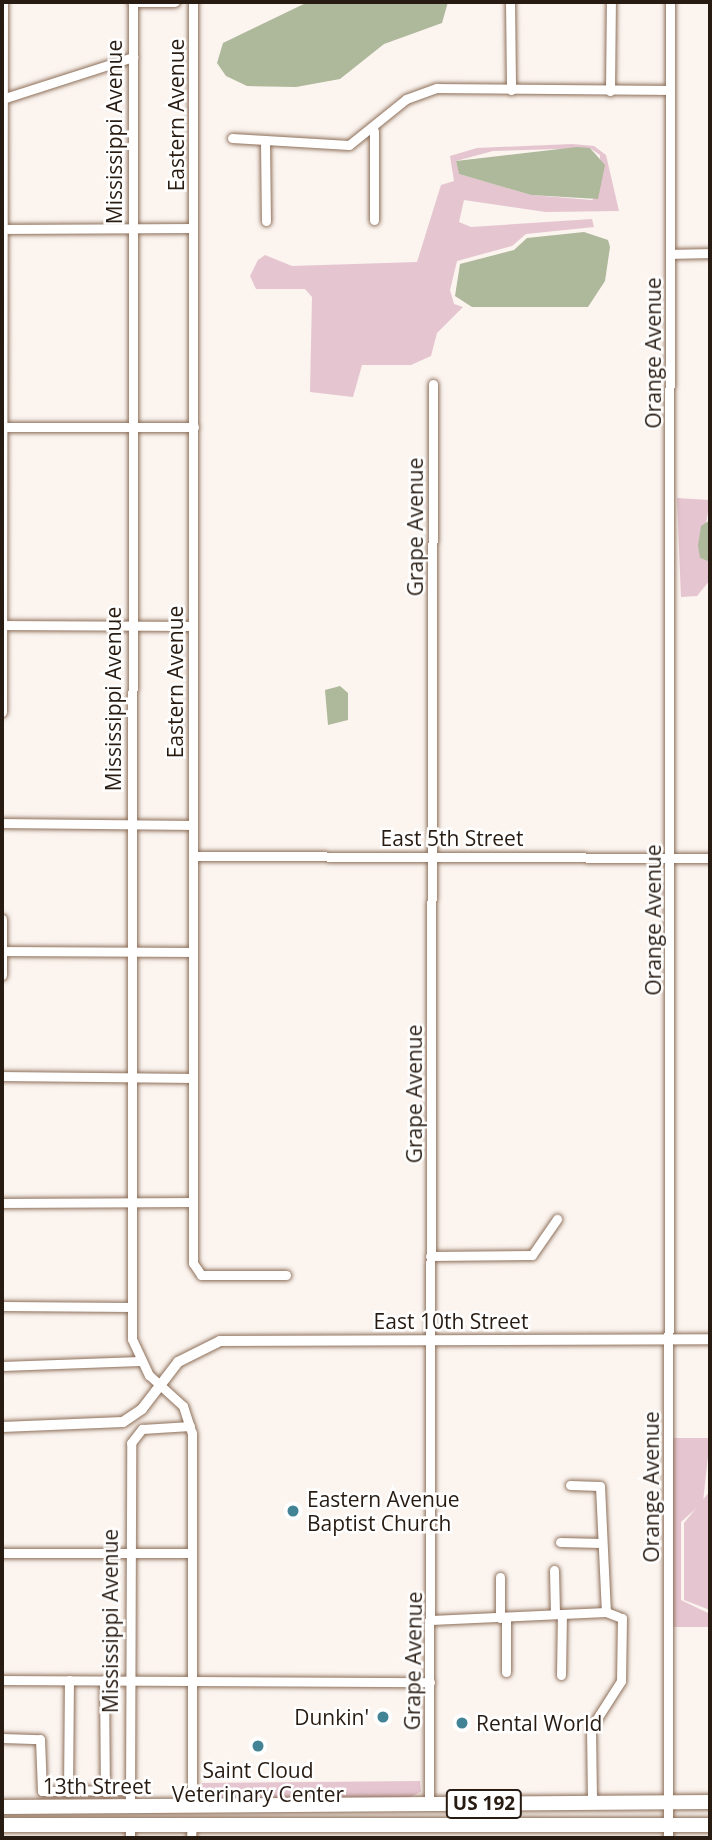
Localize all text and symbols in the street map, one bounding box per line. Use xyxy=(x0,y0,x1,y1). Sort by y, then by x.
street label: Eastern Avenue xyxy=(163,39,189,191)
street label: Mississippi Avenue xyxy=(101,40,127,224)
street label: Orange Avenue xyxy=(640,277,666,429)
street label: Grape Avenue xyxy=(402,458,428,596)
street label: Eastern Avenue xyxy=(162,606,188,758)
street label: Mississippi Avenue xyxy=(100,607,126,791)
street label: East 5th Street xyxy=(381,825,523,851)
street label: Orange Avenue xyxy=(640,844,666,996)
street label: Grape Avenue xyxy=(401,1025,427,1163)
street label: East 10th Street xyxy=(374,1308,528,1334)
street label: Orange Avenue xyxy=(638,1411,664,1563)
place label: Eastern Avenue Baptist Church xyxy=(307,1486,460,1536)
marker: Eastern Avenue Baptist Church xyxy=(285,1503,301,1519)
street label: Mississippi Avenue xyxy=(97,1529,123,1713)
street label: Grape Avenue xyxy=(399,1591,427,1731)
place label: Dunkin' xyxy=(294,1704,369,1730)
marker: Dunkin' xyxy=(375,1709,391,1725)
place label: Rental World xyxy=(476,1710,602,1736)
marker: Rental World xyxy=(454,1715,470,1731)
marker: Saint Cloud Veterinary Center xyxy=(250,1738,266,1754)
place label: Saint Cloud Veterinary Center xyxy=(172,1757,344,1807)
street label: 13th Street xyxy=(43,1773,151,1799)
road number: US 192 xyxy=(446,1788,522,1820)

